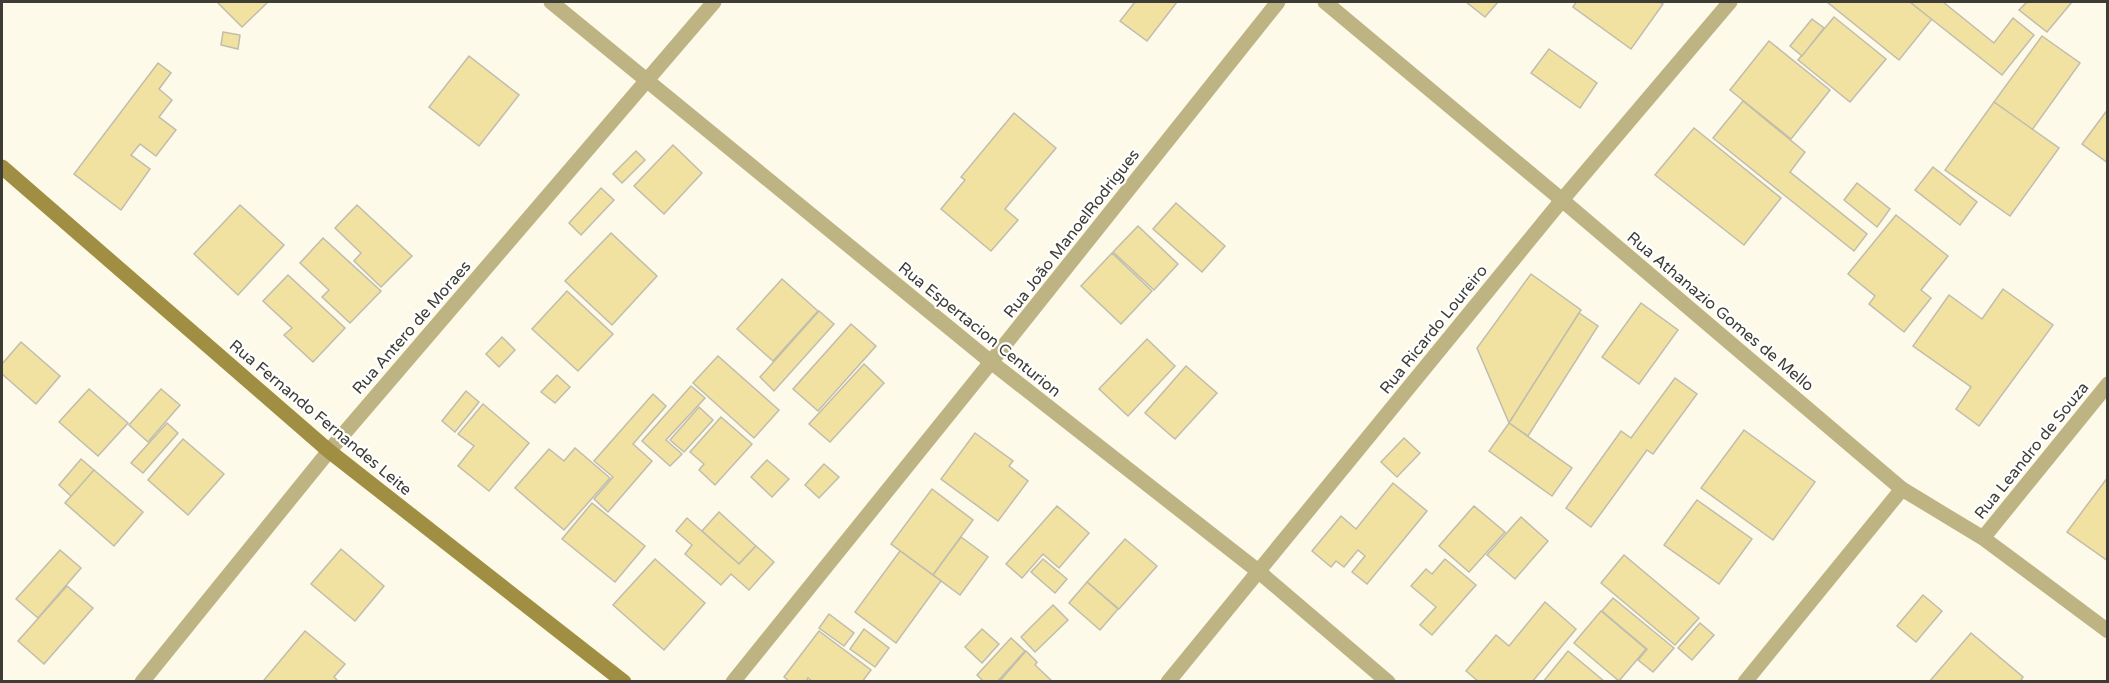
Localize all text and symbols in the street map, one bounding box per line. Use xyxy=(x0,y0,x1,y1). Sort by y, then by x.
street label: Rua João ManoelRodrigues xyxy=(1000,145,1144,322)
street label: Rua Athanazio Gomes de Mello xyxy=(1623,228,1818,396)
street label: Rua Antero de Moraes xyxy=(348,257,475,399)
street label: Rua Espertacion Centurion xyxy=(894,258,1065,402)
street label: Rua Ricardo Loureiro xyxy=(1376,261,1492,398)
street label: Rua Fernando Fernandes Leite xyxy=(225,336,416,500)
street label: Rua Leandro de Souza xyxy=(1970,378,2093,523)

